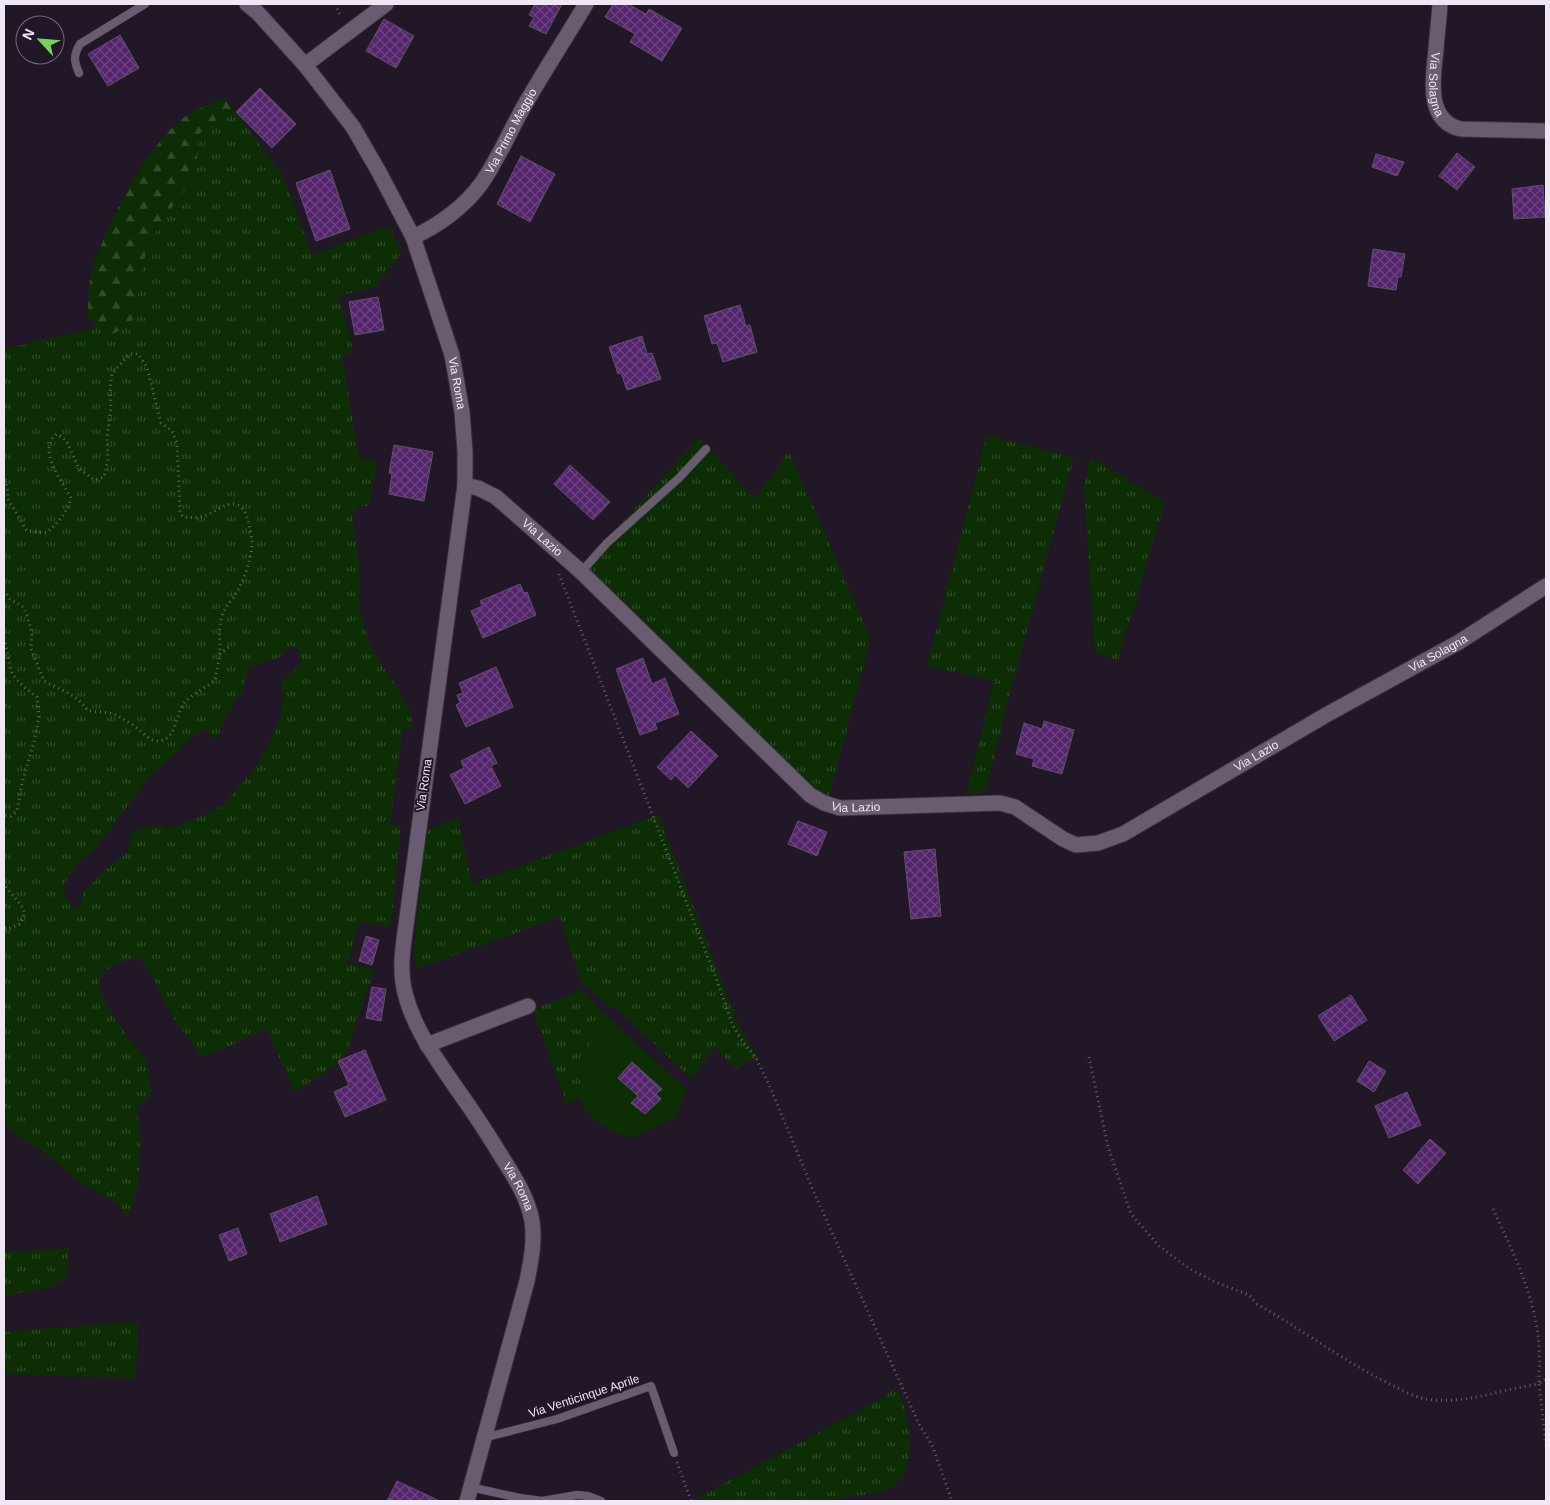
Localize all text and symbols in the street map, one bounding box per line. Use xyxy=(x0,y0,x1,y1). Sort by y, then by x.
north arrow xyxy=(15,15,65,65)
text: N xyxy=(19,26,38,42)
street label: Via Solagna xyxy=(1426,52,1447,119)
street label: Via Primo Maggio xyxy=(482,86,540,176)
street label: Via Roma xyxy=(446,356,468,411)
street label: Via Lazio xyxy=(519,516,566,559)
street label: Via Solagna xyxy=(1407,631,1470,675)
street label: Via Lazio xyxy=(1231,737,1281,774)
street label: Via Roma xyxy=(413,758,435,812)
street label: Via Lazio xyxy=(829,799,881,815)
street label: Via Roma xyxy=(500,1160,536,1213)
street label: Via Venticinque Aprile xyxy=(527,1371,642,1421)

